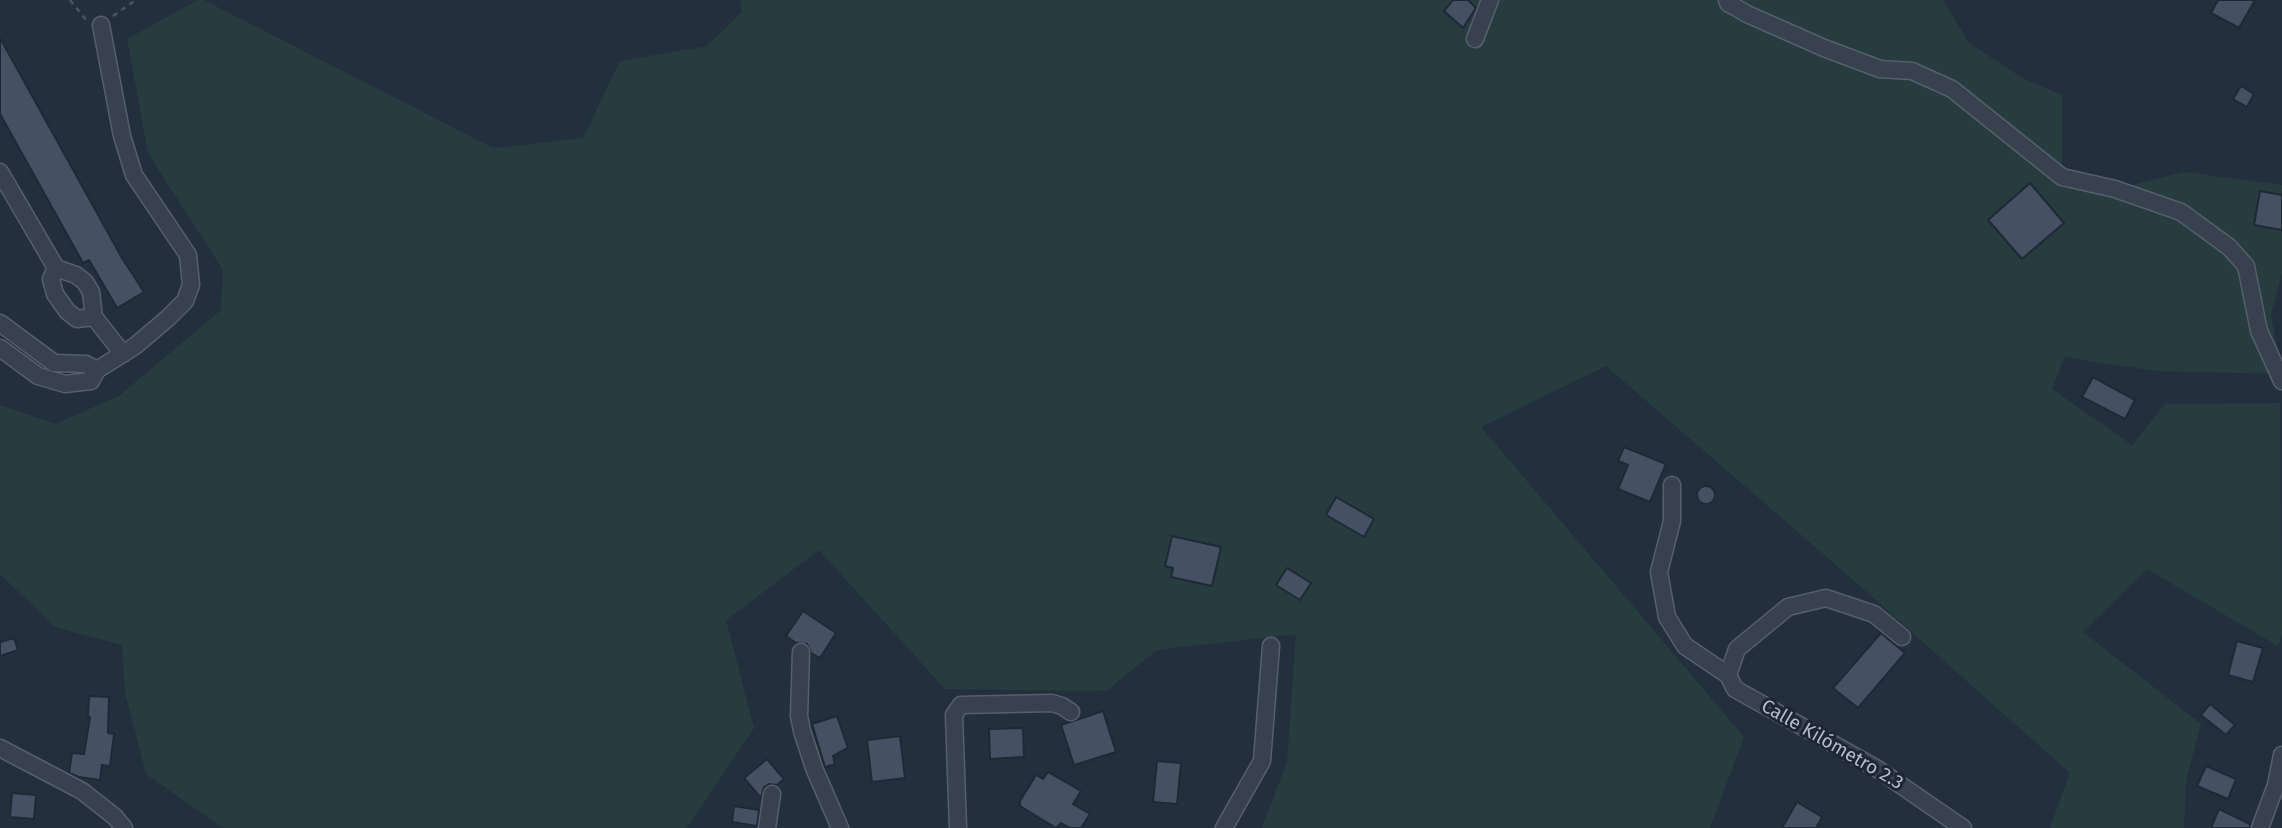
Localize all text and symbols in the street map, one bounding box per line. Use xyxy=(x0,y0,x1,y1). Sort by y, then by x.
street label: Calle Kilómetro 2.3 xyxy=(1757,695,1907,795)

